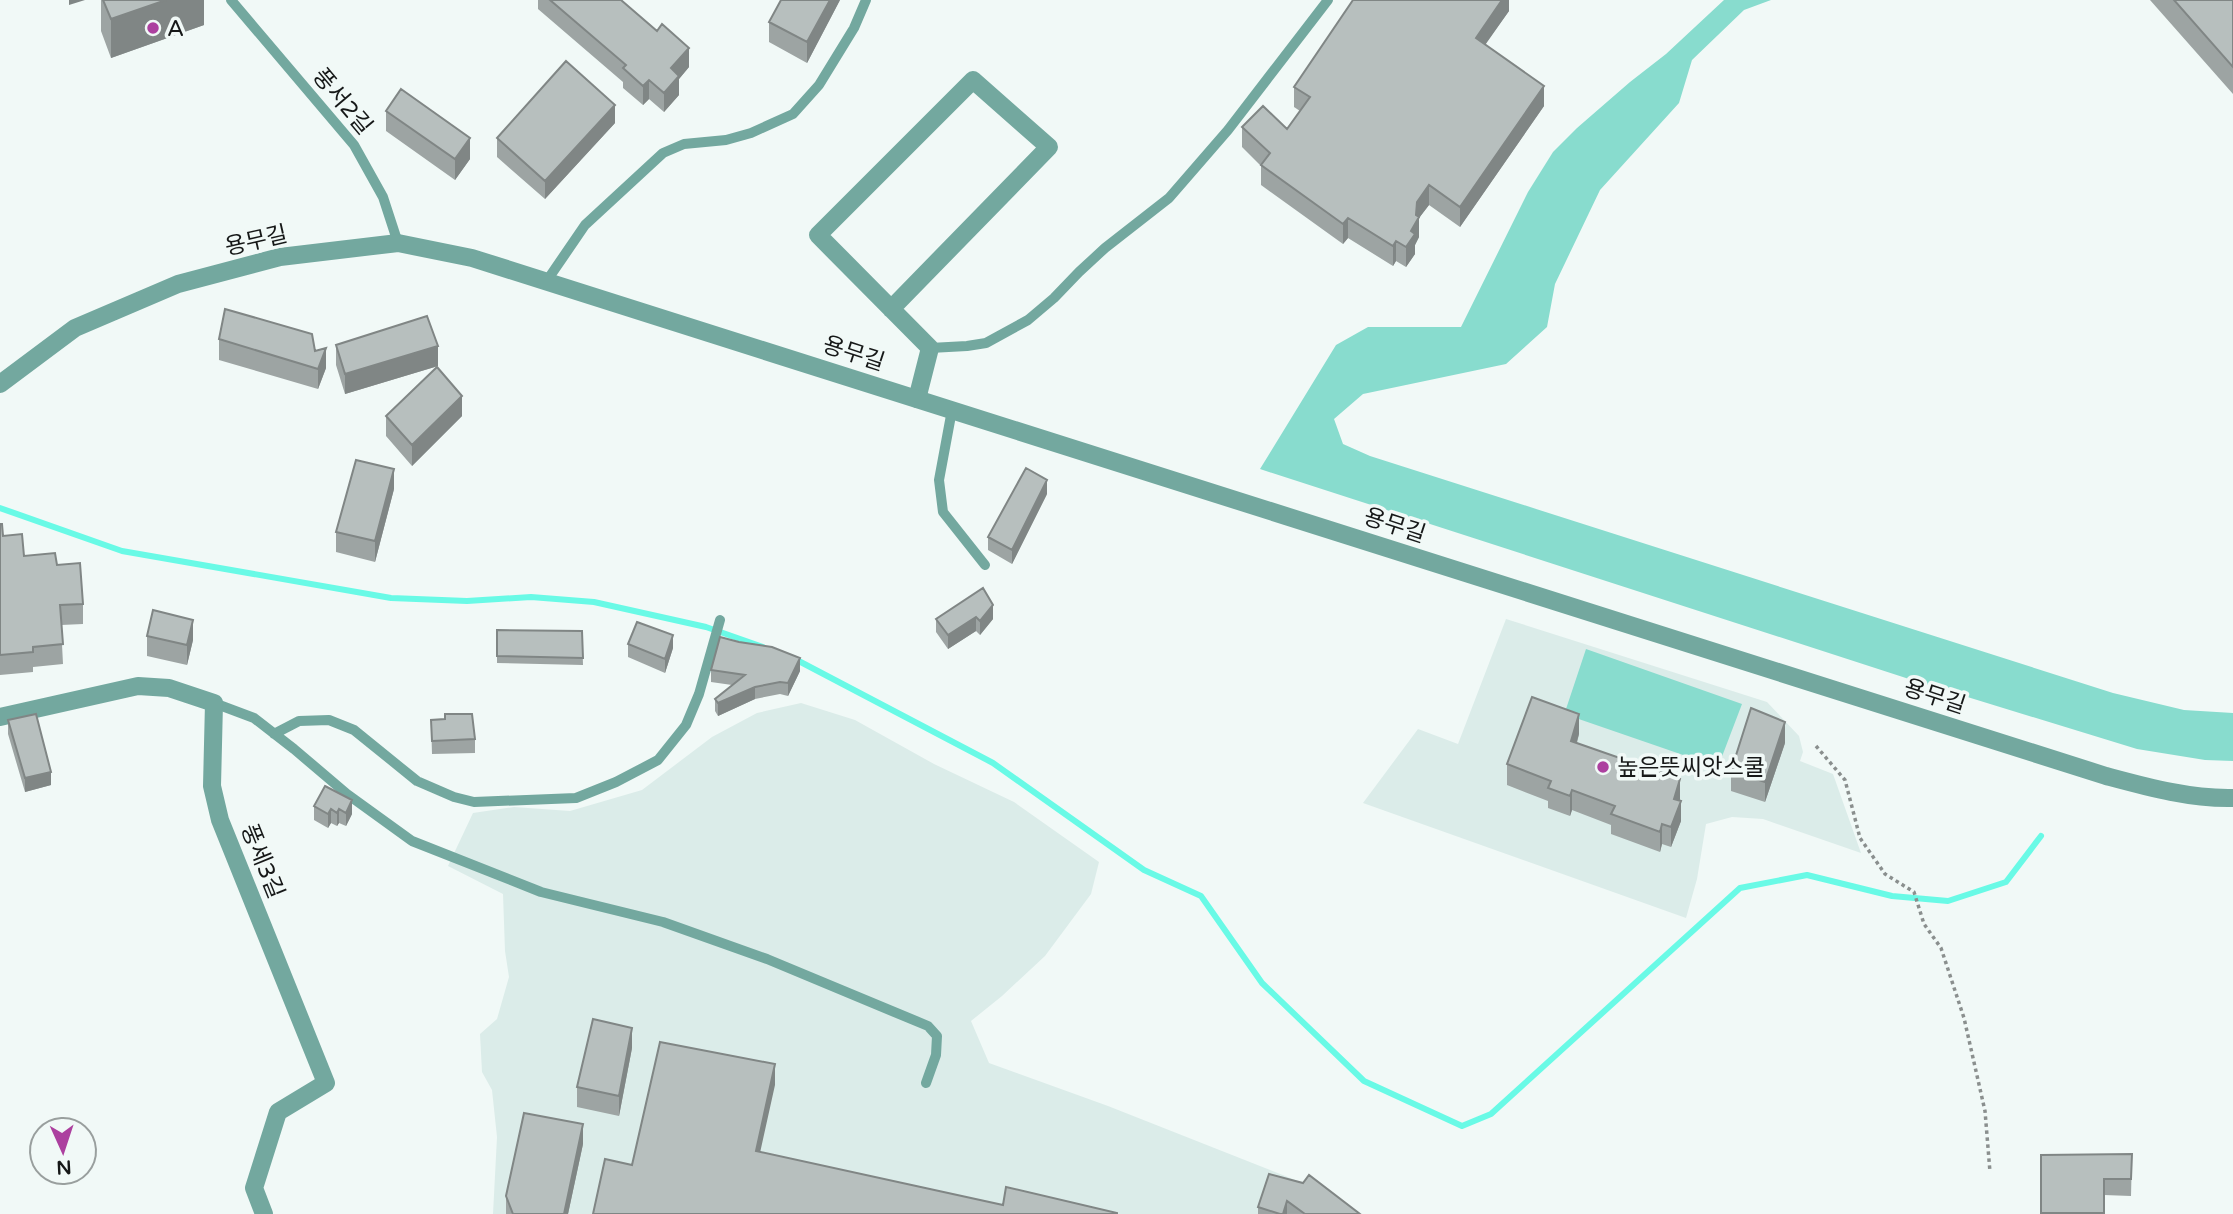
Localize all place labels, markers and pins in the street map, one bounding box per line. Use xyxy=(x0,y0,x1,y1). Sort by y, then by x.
place label: A xyxy=(167,15,184,43)
marker: A xyxy=(145,20,161,36)
place label: 높은뜻씨앗스쿨 xyxy=(1617,754,1765,782)
marker: 높은뜻씨앗스쿨 xyxy=(1595,759,1611,775)

